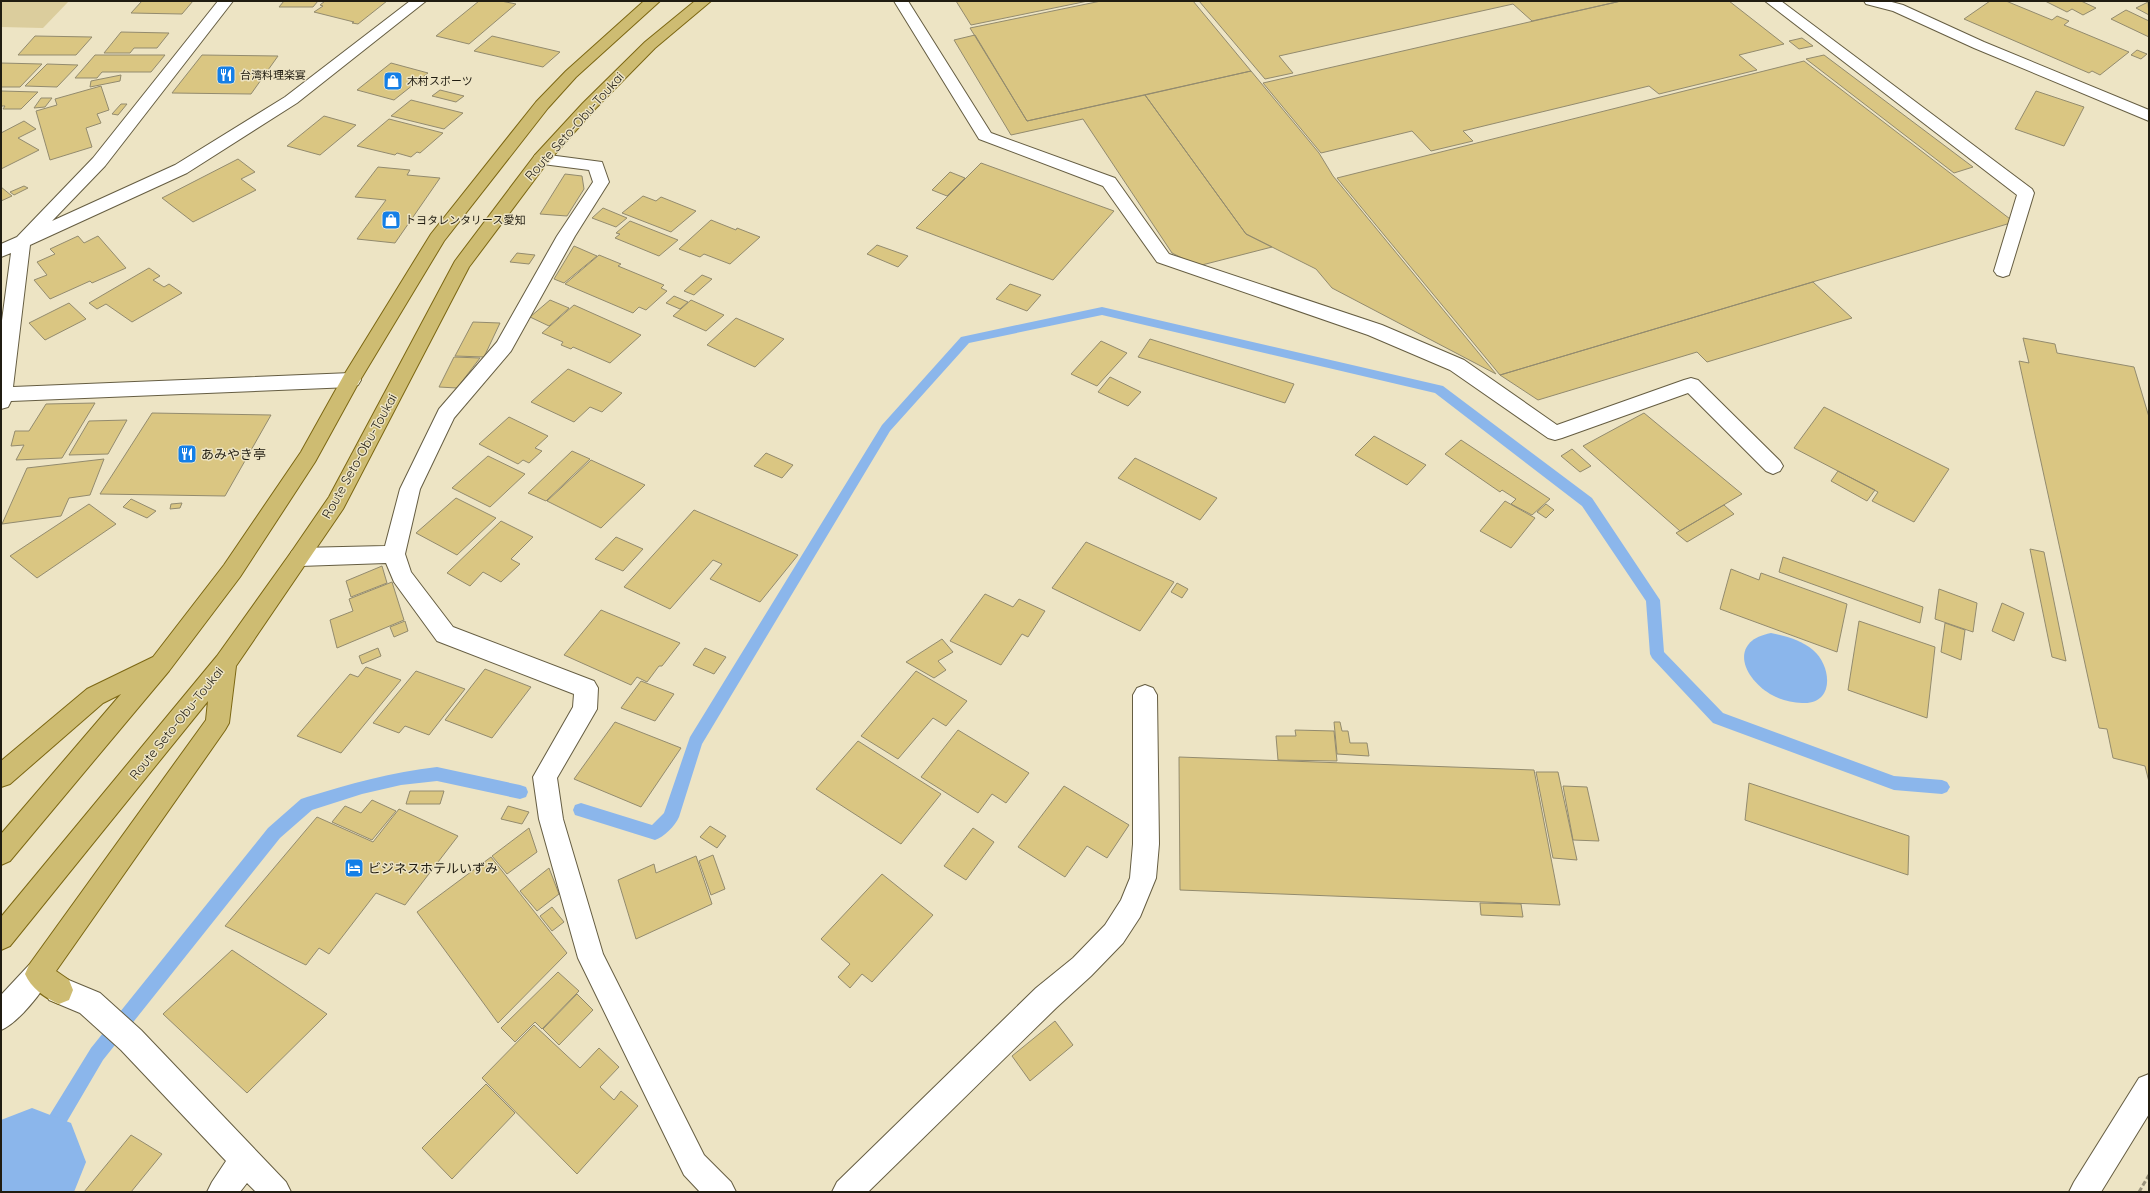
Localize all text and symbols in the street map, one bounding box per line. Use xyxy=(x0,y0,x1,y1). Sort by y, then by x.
restaurant icon: 台湾料理楽宴 xyxy=(215,64,237,86)
place label: 台湾料理楽宴 xyxy=(240,68,306,82)
street label: Route Seto-Obu-Toukai xyxy=(521,68,627,184)
shop icon: 木村スポーツ xyxy=(382,70,404,92)
place label: 木村スポーツ xyxy=(407,74,473,88)
shop icon: トヨタレンタリース愛知 xyxy=(380,209,402,231)
place label: トヨタレンタリース愛知 xyxy=(405,213,525,227)
street label: Route Seto-Obu-Toukai xyxy=(318,391,400,521)
restaurant icon: あみやき亭 xyxy=(176,443,198,465)
place label: あみやき亭 xyxy=(201,446,266,462)
street label: Route Seto-Obu-Toukai xyxy=(126,663,226,783)
hotel icon: ビジネスホテルいずみ xyxy=(343,857,365,879)
place label: ビジネスホテルいずみ xyxy=(368,860,498,876)

